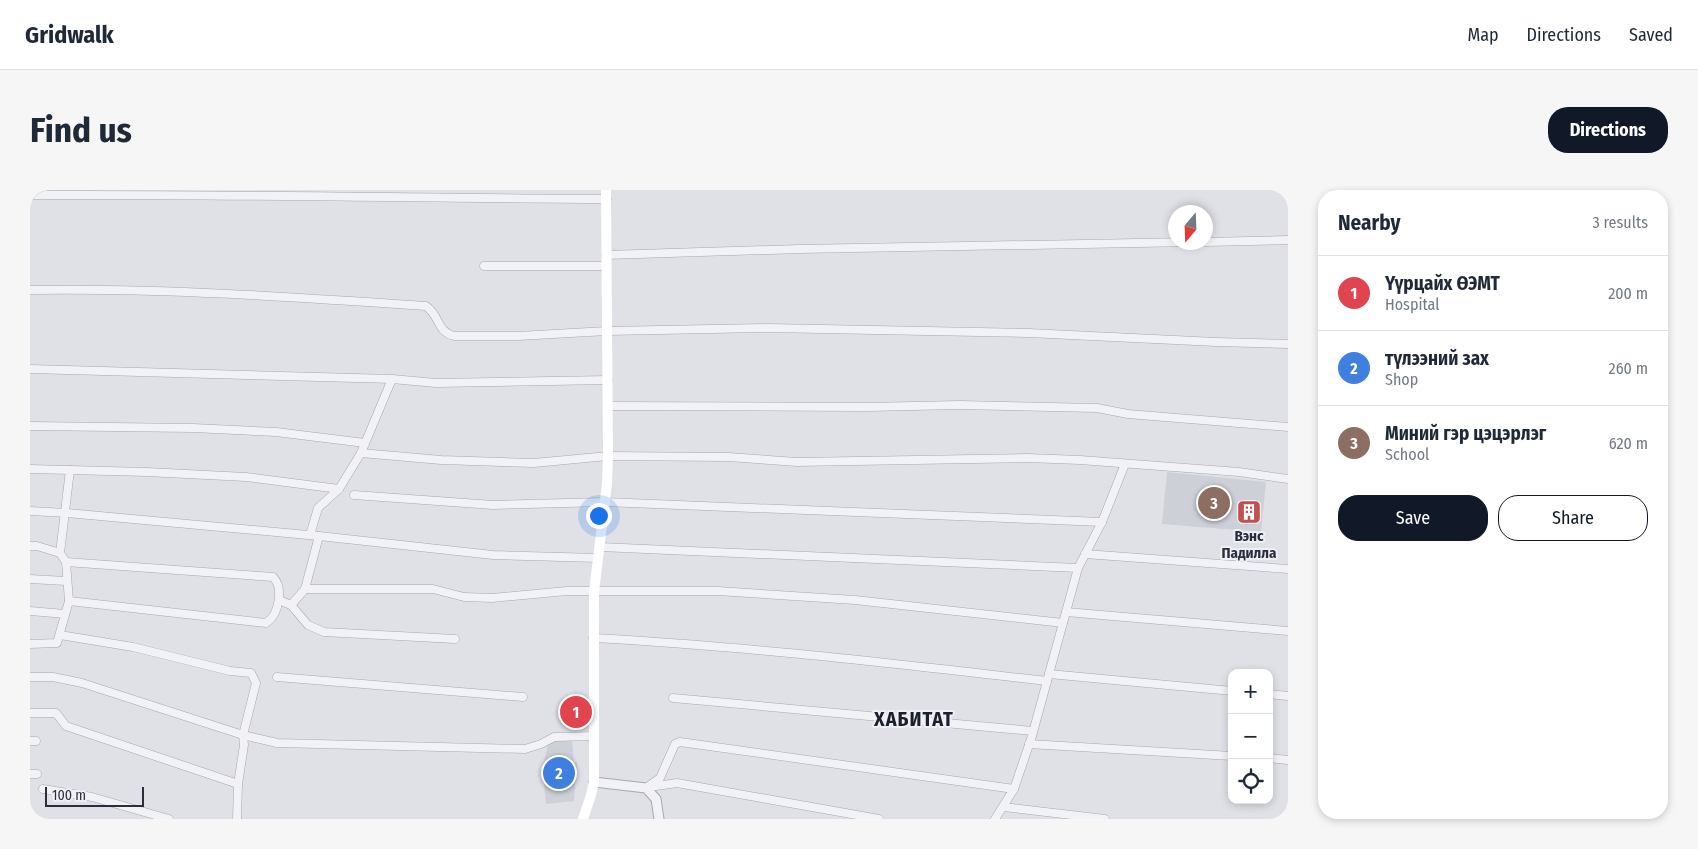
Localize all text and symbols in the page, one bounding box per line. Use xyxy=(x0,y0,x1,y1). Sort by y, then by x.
text: Gridwalk xyxy=(25,21,114,49)
text: Map xyxy=(1467,24,1499,46)
text: Directions xyxy=(1527,24,1601,46)
text: Saved xyxy=(1629,24,1673,46)
button: Directions xyxy=(1548,107,1668,153)
text: Find us xyxy=(30,109,132,151)
north arrow xyxy=(1168,205,1213,250)
text: Nearby xyxy=(1338,210,1400,236)
text: 3 results xyxy=(1592,213,1648,232)
text: Үүрцайх ӨЭМТ xyxy=(1385,272,1500,295)
text: 1 xyxy=(1351,284,1357,303)
text: 200 m xyxy=(1608,284,1648,303)
text: Hospital xyxy=(1385,295,1440,314)
text: түлээний зах xyxy=(1385,347,1489,370)
text: 2 xyxy=(1350,359,1358,378)
text: 260 m xyxy=(1609,359,1648,378)
text: Shop xyxy=(1385,370,1418,389)
text: Миний гэр цэцэрлэг xyxy=(1385,422,1546,445)
text: 3 xyxy=(1350,434,1358,453)
text: 620 m xyxy=(1609,434,1648,453)
text: School xyxy=(1385,445,1429,464)
pin: 3 xyxy=(1198,484,1230,522)
button: Save xyxy=(1338,495,1488,541)
button: Share xyxy=(1498,495,1648,541)
building icon: Вэнс Падилла xyxy=(1236,499,1262,525)
your location xyxy=(586,503,612,529)
place label: Вэнс Падилла xyxy=(1221,527,1277,562)
map controls xyxy=(1228,669,1273,804)
button: + xyxy=(1228,669,1273,714)
pin: 1 xyxy=(560,693,592,731)
district label: ХАБИТАТ xyxy=(873,707,954,731)
button: − xyxy=(1228,714,1273,759)
pin: 2 xyxy=(543,754,575,792)
button: locate xyxy=(1228,759,1273,804)
scale bar xyxy=(45,784,144,807)
text: 100 m xyxy=(52,787,86,804)

